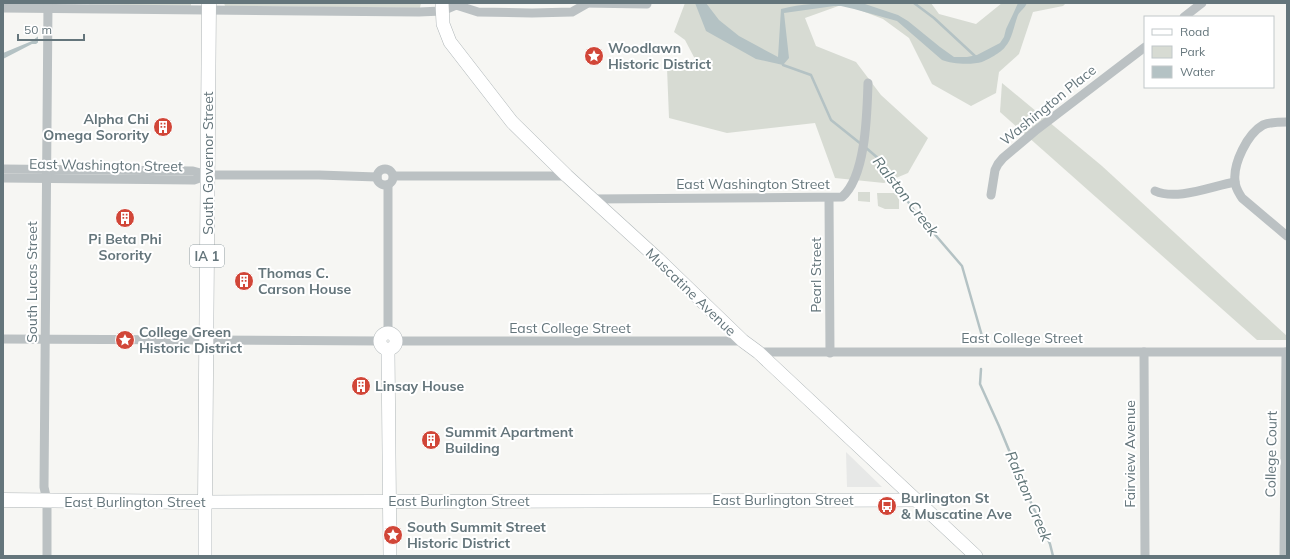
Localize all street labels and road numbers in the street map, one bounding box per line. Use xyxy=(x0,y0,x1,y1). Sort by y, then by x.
street label: Washington Place xyxy=(996,61,1100,149)
street label: South Governor Street xyxy=(199,91,217,235)
street label: East Washington Street xyxy=(29,155,183,175)
street label: East Washington Street xyxy=(676,175,830,193)
street label: South Lucas Street xyxy=(23,221,41,343)
street label: Pearl Street xyxy=(807,237,825,313)
street label: Muscatine Avenue xyxy=(642,244,740,340)
road number: IA 1 xyxy=(190,245,224,267)
street label: East College Street xyxy=(509,319,631,337)
street label: East College Street xyxy=(961,329,1083,347)
street label: Fairview Avenue xyxy=(1121,400,1139,508)
street label: College Court xyxy=(1261,410,1281,497)
street label: East Burlington Street xyxy=(712,491,854,509)
street label: East Burlington Street xyxy=(388,492,530,510)
street label: East Burlington Street xyxy=(64,493,206,511)

